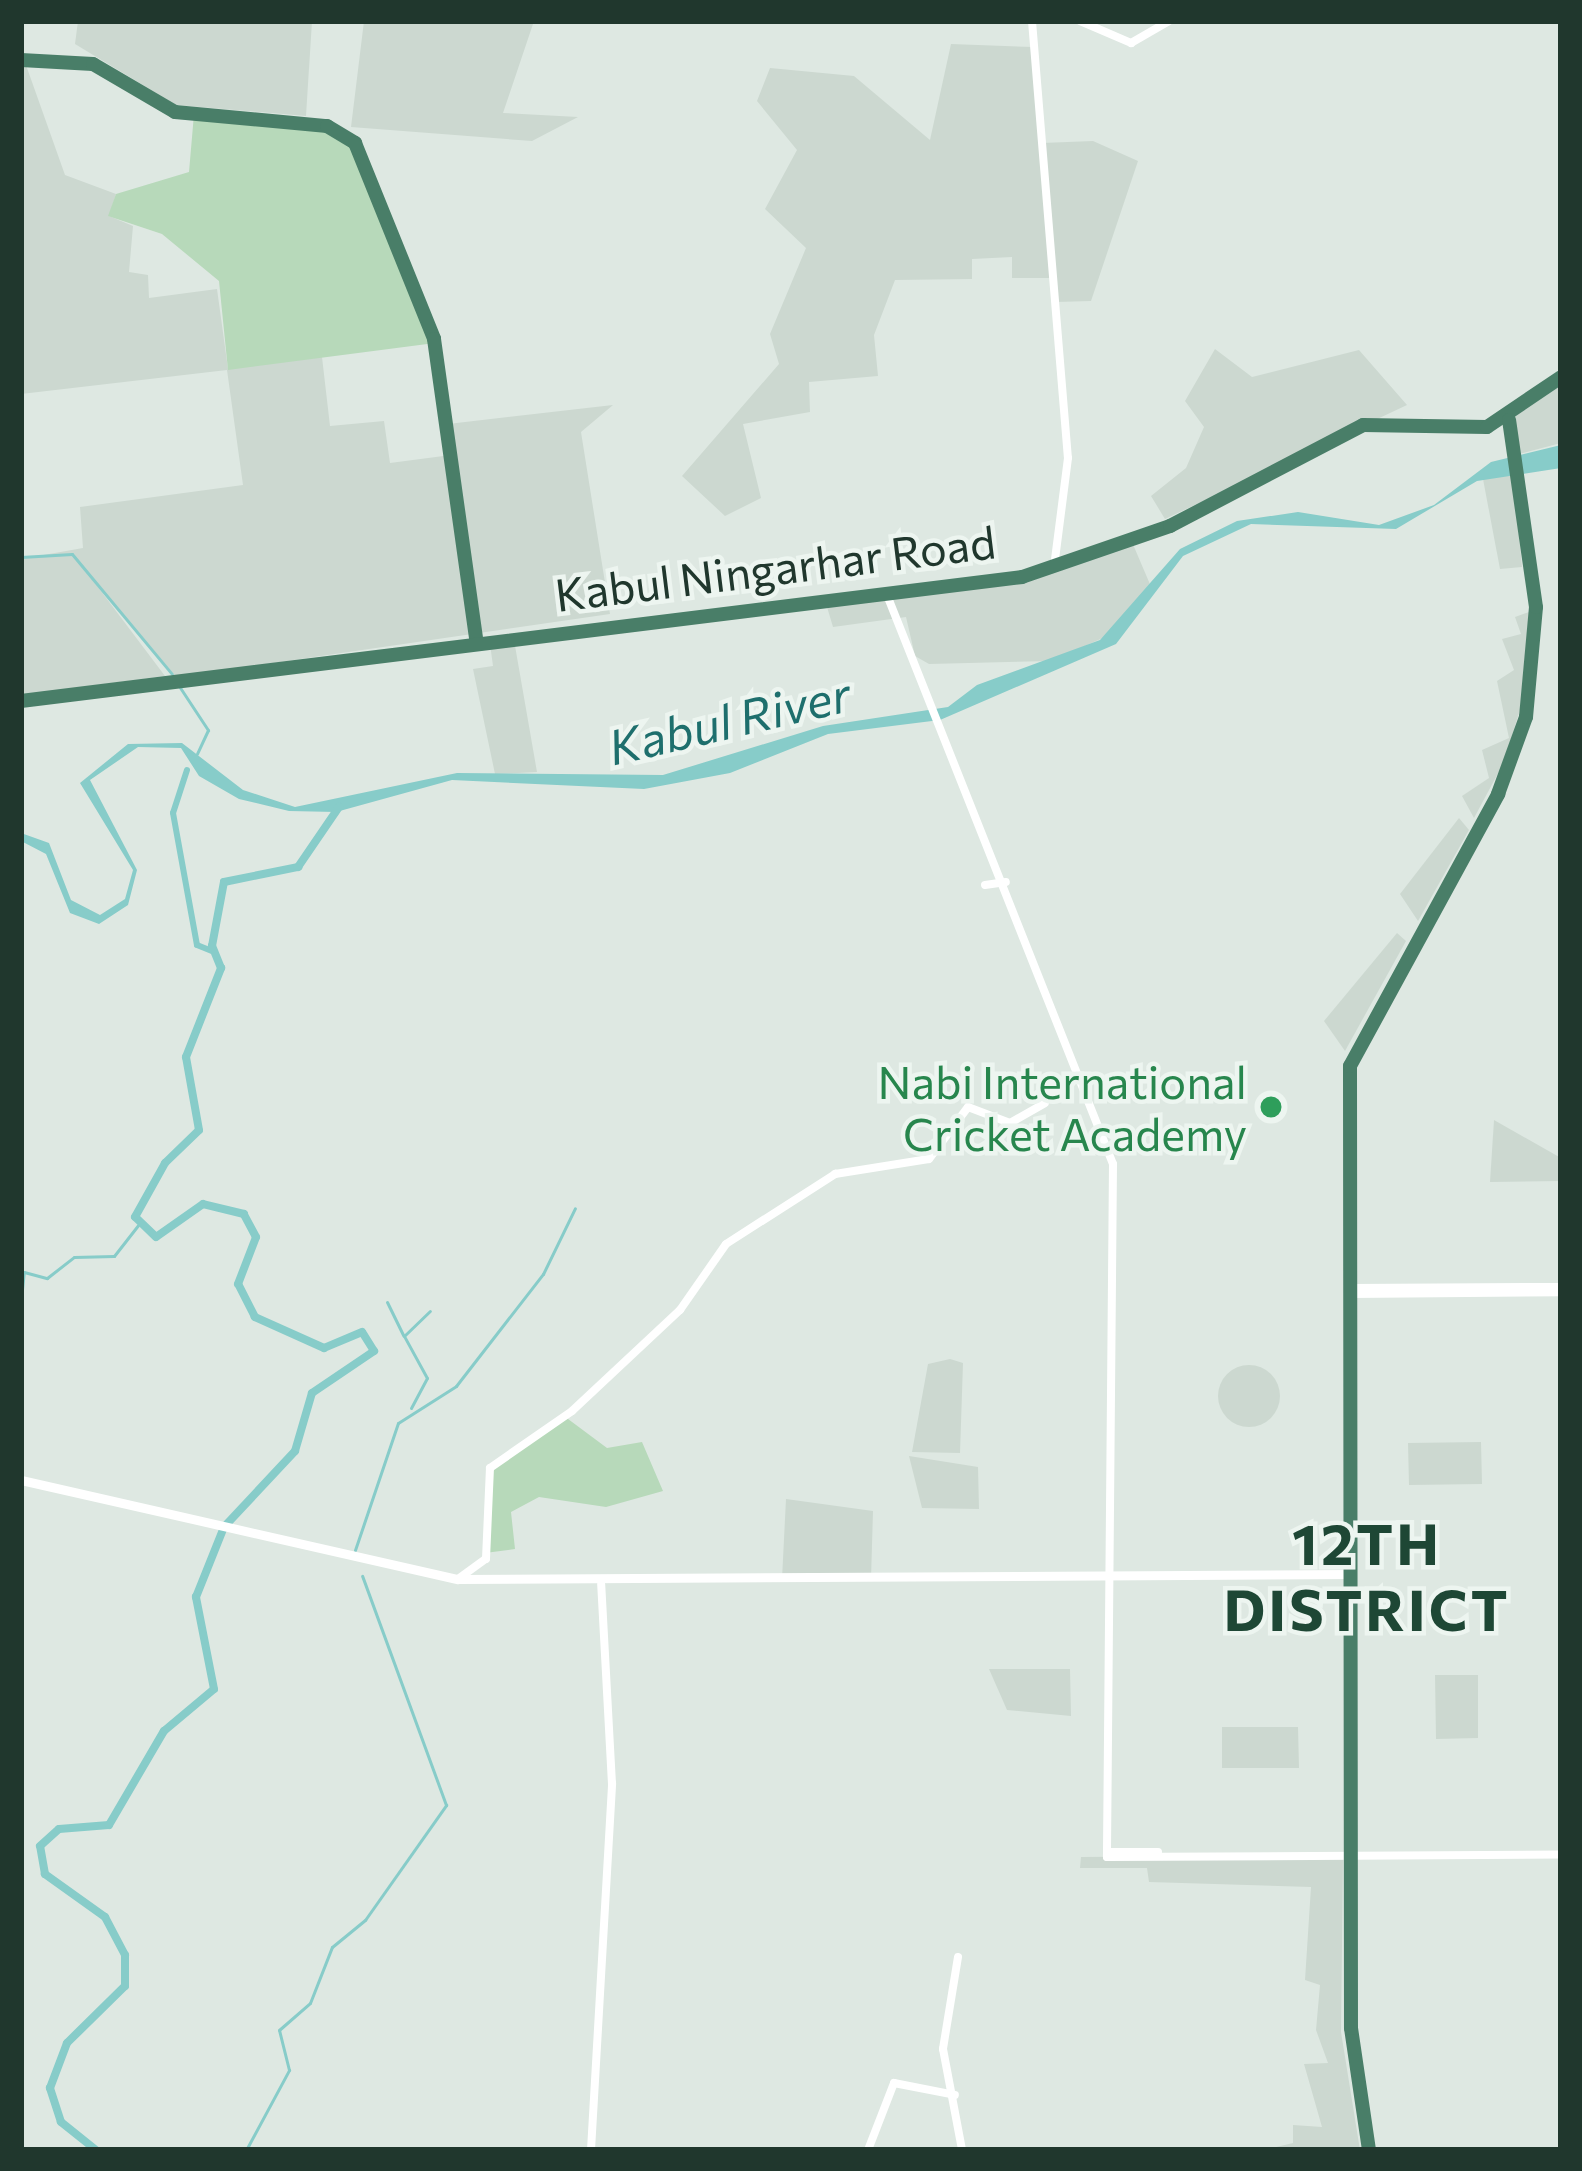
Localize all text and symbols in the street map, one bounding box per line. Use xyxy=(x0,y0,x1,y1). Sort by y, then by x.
street label: Kabul Ningarhar Road xyxy=(552,513,998,621)
water label: Kabul River xyxy=(602,663,856,775)
place label: Nabi International Cricket Academy xyxy=(878,1054,1247,1160)
marker: Nabi International Cricket Academy xyxy=(1258,1094,1284,1120)
district label: 12TH DISTRICT xyxy=(1224,1509,1510,1643)

